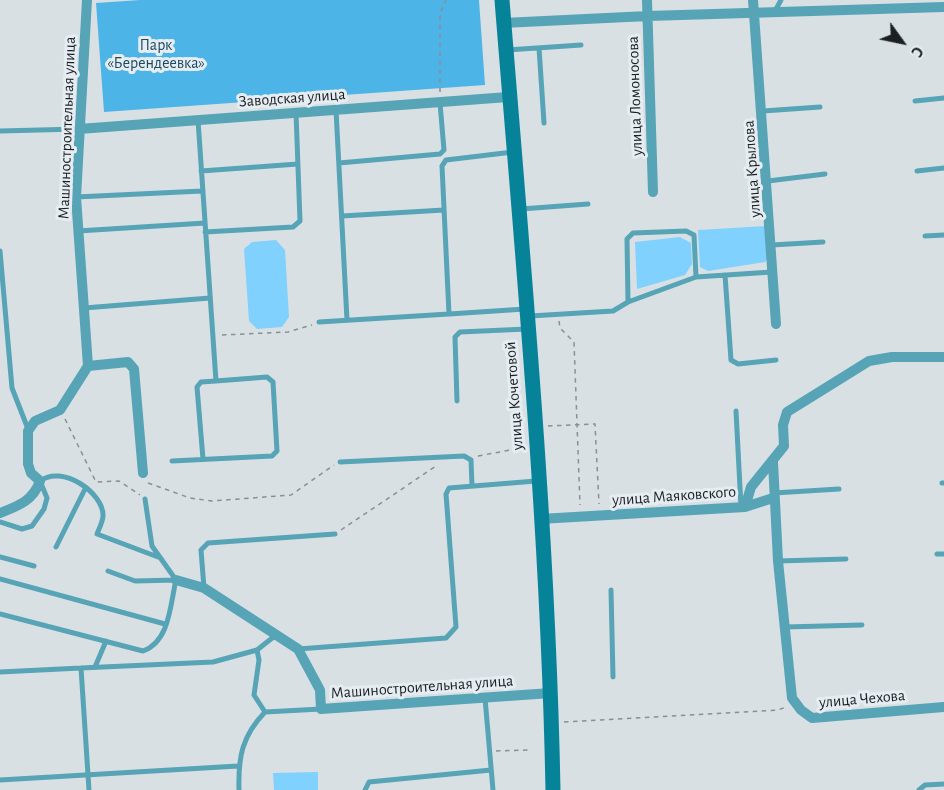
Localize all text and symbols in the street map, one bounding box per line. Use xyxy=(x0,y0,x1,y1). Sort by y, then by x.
north arrow xyxy=(872,12,932,72)
park label: Парк «Берендеевка» xyxy=(107,35,205,73)
street label: Машиностроительная улица xyxy=(54,36,80,220)
street label: улица Ломоносова xyxy=(623,36,647,156)
text: С xyxy=(908,44,926,60)
street label: Заводская улица xyxy=(238,85,346,111)
street label: улица Крылова xyxy=(739,120,765,218)
street label: улица Кочетовой xyxy=(501,341,527,451)
street label: улица Маяковского xyxy=(611,482,737,510)
street label: Машиностроительная улица xyxy=(330,671,514,703)
street label: улица Чехова xyxy=(818,686,906,712)

